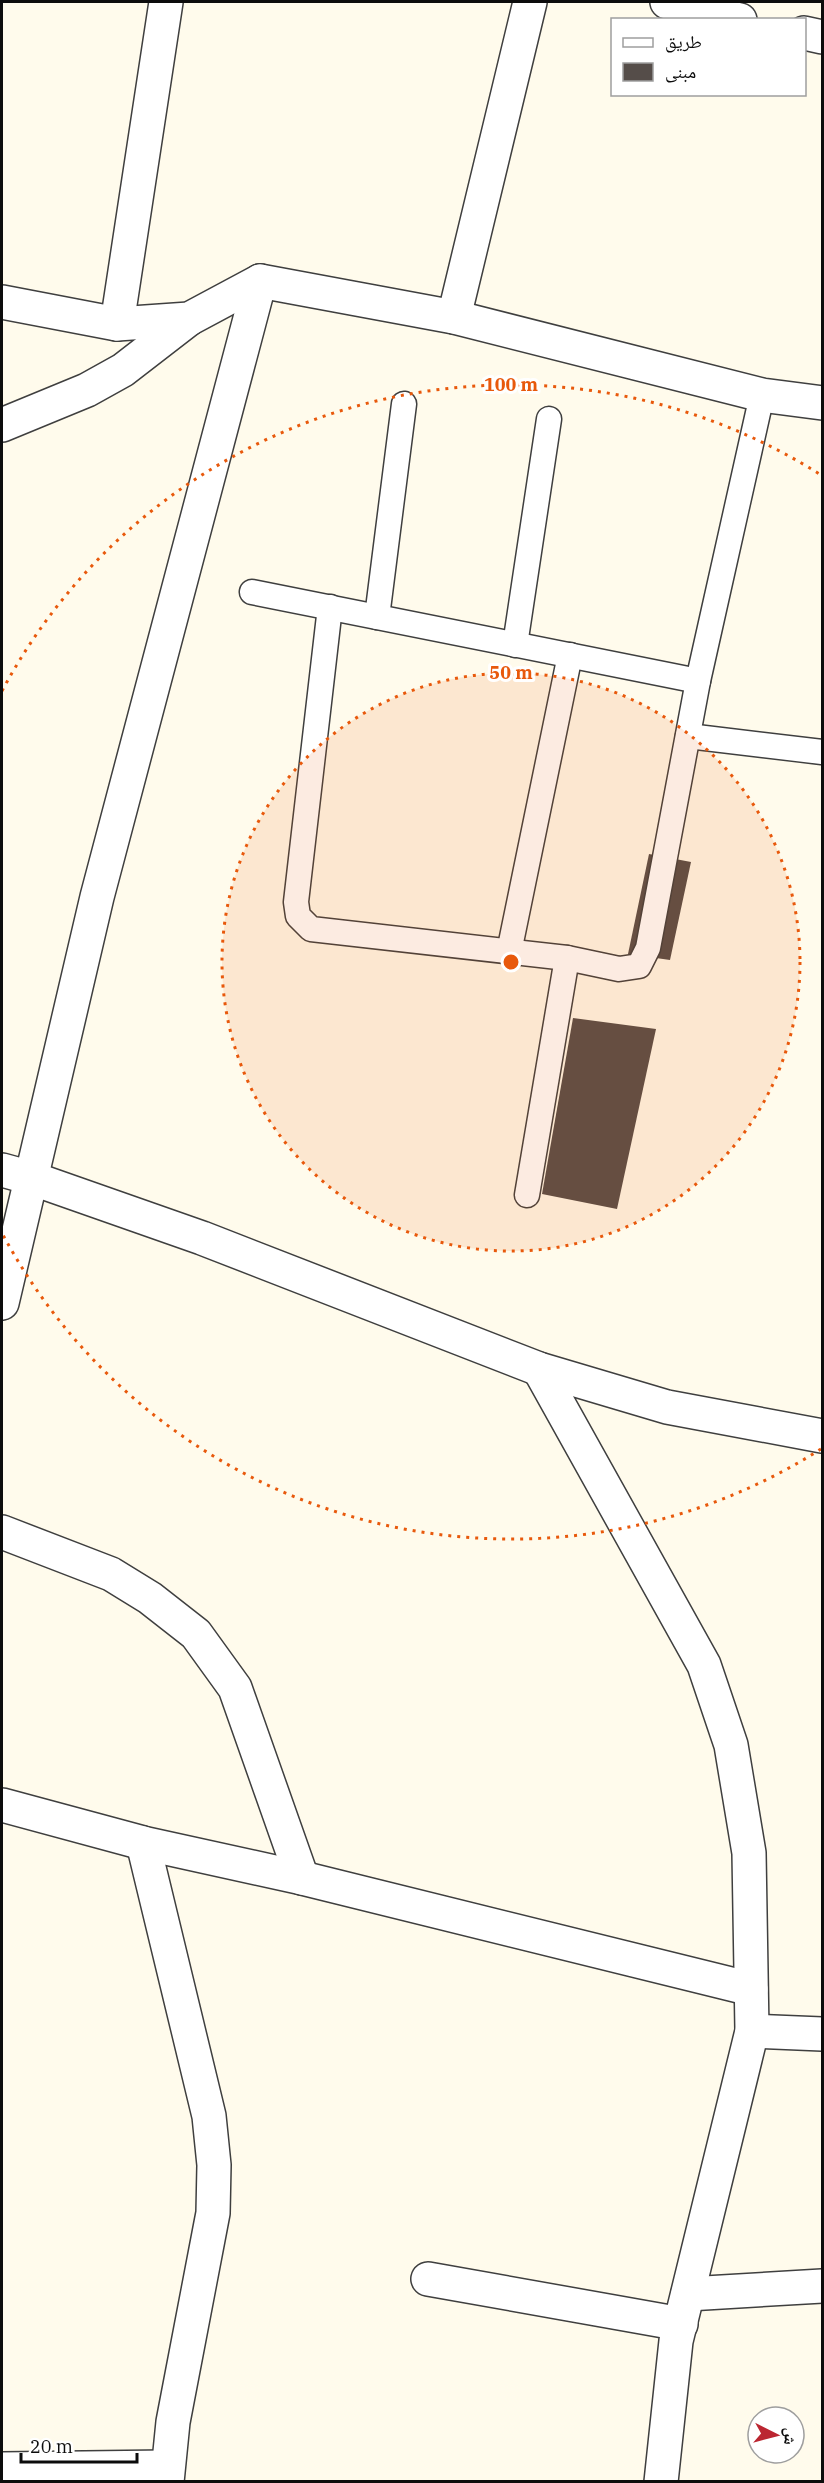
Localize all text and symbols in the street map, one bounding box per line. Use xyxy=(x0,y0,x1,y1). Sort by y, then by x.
legend xyxy=(611,18,806,96)
text: طريق xyxy=(665,30,702,53)
text: مبنى xyxy=(665,60,696,83)
text: 100 m xyxy=(484,373,539,396)
text: 50 m xyxy=(489,661,533,684)
centre of rings xyxy=(501,952,521,972)
north arrow xyxy=(746,2405,806,2465)
scale bar xyxy=(21,2426,136,2464)
text: ش xyxy=(780,2427,802,2446)
text: 20 m xyxy=(30,2435,73,2458)

